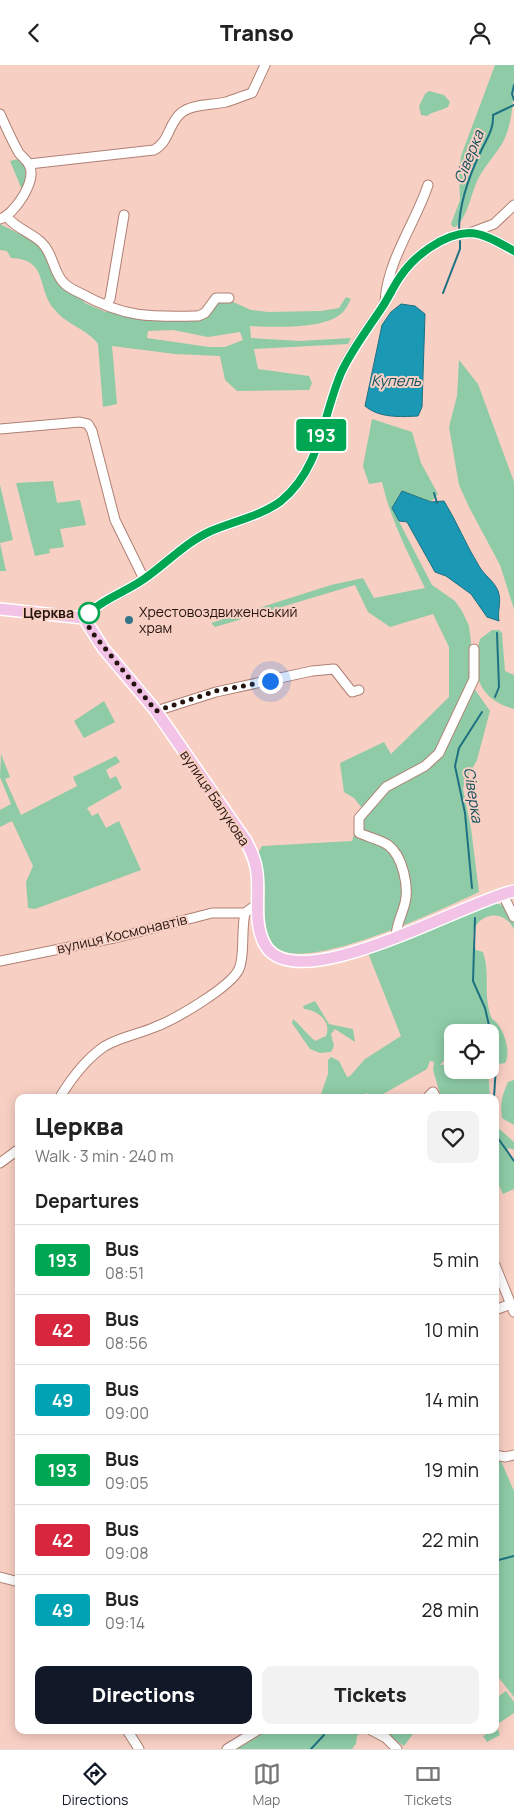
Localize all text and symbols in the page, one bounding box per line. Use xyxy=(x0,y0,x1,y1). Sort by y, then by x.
text: Transo xyxy=(220,18,294,48)
icon: back xyxy=(20,19,48,47)
icon: person xyxy=(466,19,494,47)
water label: Сіверка xyxy=(448,126,489,187)
water label: Купель xyxy=(371,370,422,391)
line badge: 193 xyxy=(292,419,350,451)
text: 193 xyxy=(306,423,336,447)
marker: Церква xyxy=(78,602,100,624)
place label: Хрестовоздвиженський храм xyxy=(139,602,297,637)
place label: Церква xyxy=(23,603,74,622)
marker: Хрестовоздвиженський храм xyxy=(123,614,135,626)
your location xyxy=(258,669,283,694)
street label: вулиця Балукова xyxy=(176,746,255,849)
water label: Сіверка xyxy=(459,766,488,825)
street label: вулиця Космонавтів xyxy=(55,909,189,958)
map controls xyxy=(444,1024,499,1079)
button: locate xyxy=(444,1024,499,1079)
text: Церква xyxy=(35,1109,124,1142)
button: heart xyxy=(427,1111,479,1163)
text: Walk · 3 min · 240 m xyxy=(35,1145,173,1167)
text: Departures xyxy=(35,1188,139,1214)
text: Bus xyxy=(105,1236,139,1262)
text: 5 min xyxy=(432,1247,479,1273)
text: 193 xyxy=(48,1248,77,1272)
text: 08:51 xyxy=(105,1262,144,1284)
text: Bus xyxy=(105,1306,139,1332)
text: 10 min xyxy=(424,1317,479,1343)
text: 42 xyxy=(52,1318,73,1342)
text: 08:56 xyxy=(105,1332,148,1354)
text: Bus xyxy=(105,1376,139,1402)
text: 14 min xyxy=(425,1387,479,1413)
text: 49 xyxy=(52,1388,73,1412)
text: 09:00 xyxy=(105,1402,149,1424)
text: Bus xyxy=(105,1446,139,1472)
text: 19 min xyxy=(424,1457,479,1483)
text: 193 xyxy=(48,1458,77,1482)
text: 09:05 xyxy=(105,1472,148,1494)
text: Bus xyxy=(105,1516,139,1542)
text: 22 min xyxy=(422,1527,479,1553)
text: 42 xyxy=(52,1528,73,1552)
text: 09:08 xyxy=(105,1542,149,1564)
text: Bus xyxy=(105,1586,139,1612)
text: 28 min xyxy=(422,1597,479,1623)
text: 49 xyxy=(52,1598,73,1622)
text: 09:14 xyxy=(105,1612,145,1634)
button: Directions xyxy=(35,1666,252,1724)
button: Tickets xyxy=(262,1666,479,1724)
tab: Directions xyxy=(62,1760,128,1809)
tab: Map xyxy=(253,1760,281,1809)
tab: Tickets xyxy=(405,1760,452,1809)

